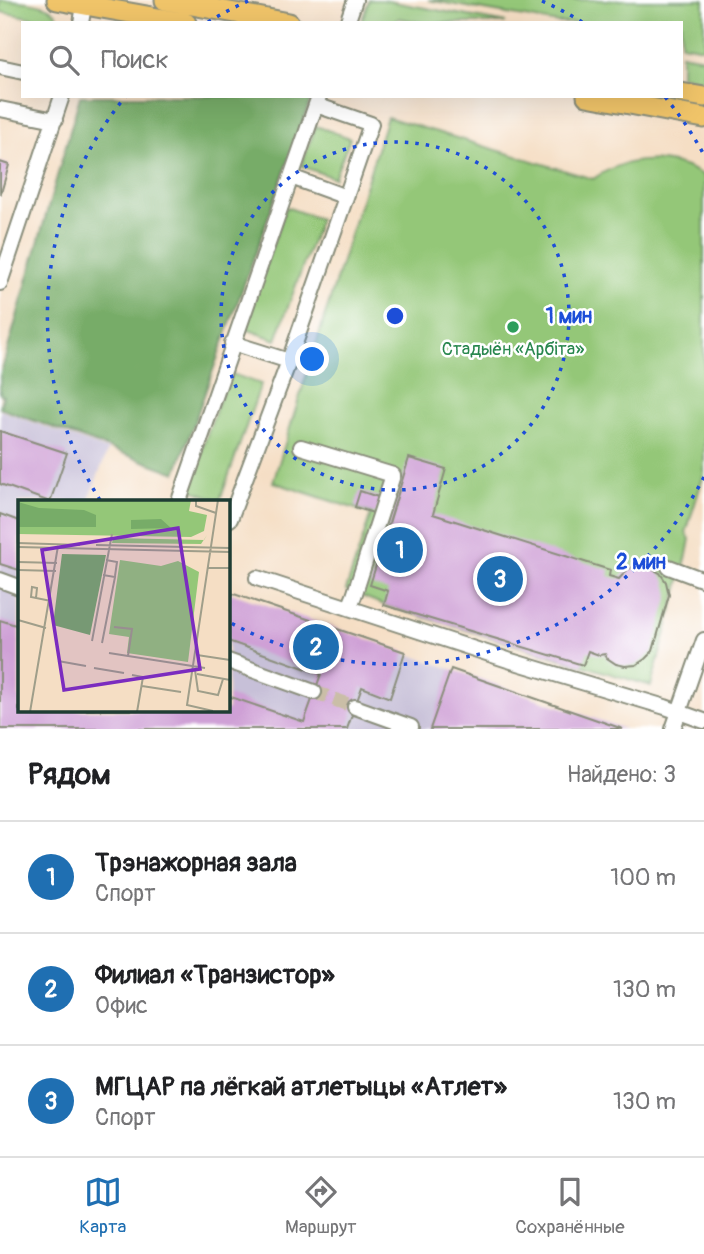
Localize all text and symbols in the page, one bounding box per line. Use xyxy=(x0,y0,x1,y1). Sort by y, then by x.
search box xyxy=(21,21,683,98)
icon: search xyxy=(45,41,83,79)
text: Поиск xyxy=(101,44,169,76)
text: 1 мин xyxy=(546,303,592,330)
centre of rings xyxy=(383,304,407,328)
marker: Стадыён «Арбіта» xyxy=(505,319,521,335)
place label: Стадыён «Арбіта» xyxy=(442,338,584,361)
your location xyxy=(295,342,329,376)
inset map xyxy=(18,500,229,712)
pin: 1 xyxy=(377,524,423,576)
text: 2 мин xyxy=(616,549,666,576)
pin: 3 xyxy=(477,553,523,605)
pin: 2 xyxy=(293,621,339,673)
text: Рядом xyxy=(28,756,111,793)
text: Найдено: 3 xyxy=(567,760,676,789)
text: Трэнажорная зала xyxy=(95,847,297,879)
text: 1 xyxy=(47,863,56,892)
text: 100 m xyxy=(610,863,676,892)
text: Спорт xyxy=(95,879,156,908)
text: Филиал «Транзистор» xyxy=(95,959,335,991)
text: 2 xyxy=(45,975,57,1004)
text: 130 m xyxy=(613,975,676,1004)
text: Офис xyxy=(95,991,148,1020)
text: МГЦАР па лёгкай атлетыцы «Атлет» xyxy=(95,1071,507,1103)
text: 3 xyxy=(45,1087,57,1116)
text: 130 m xyxy=(613,1087,676,1116)
text: Спорт xyxy=(95,1103,156,1132)
tab: Карта xyxy=(79,1173,126,1239)
tab: Маршрут xyxy=(285,1173,357,1239)
tab: Сохранённые xyxy=(515,1173,625,1239)

